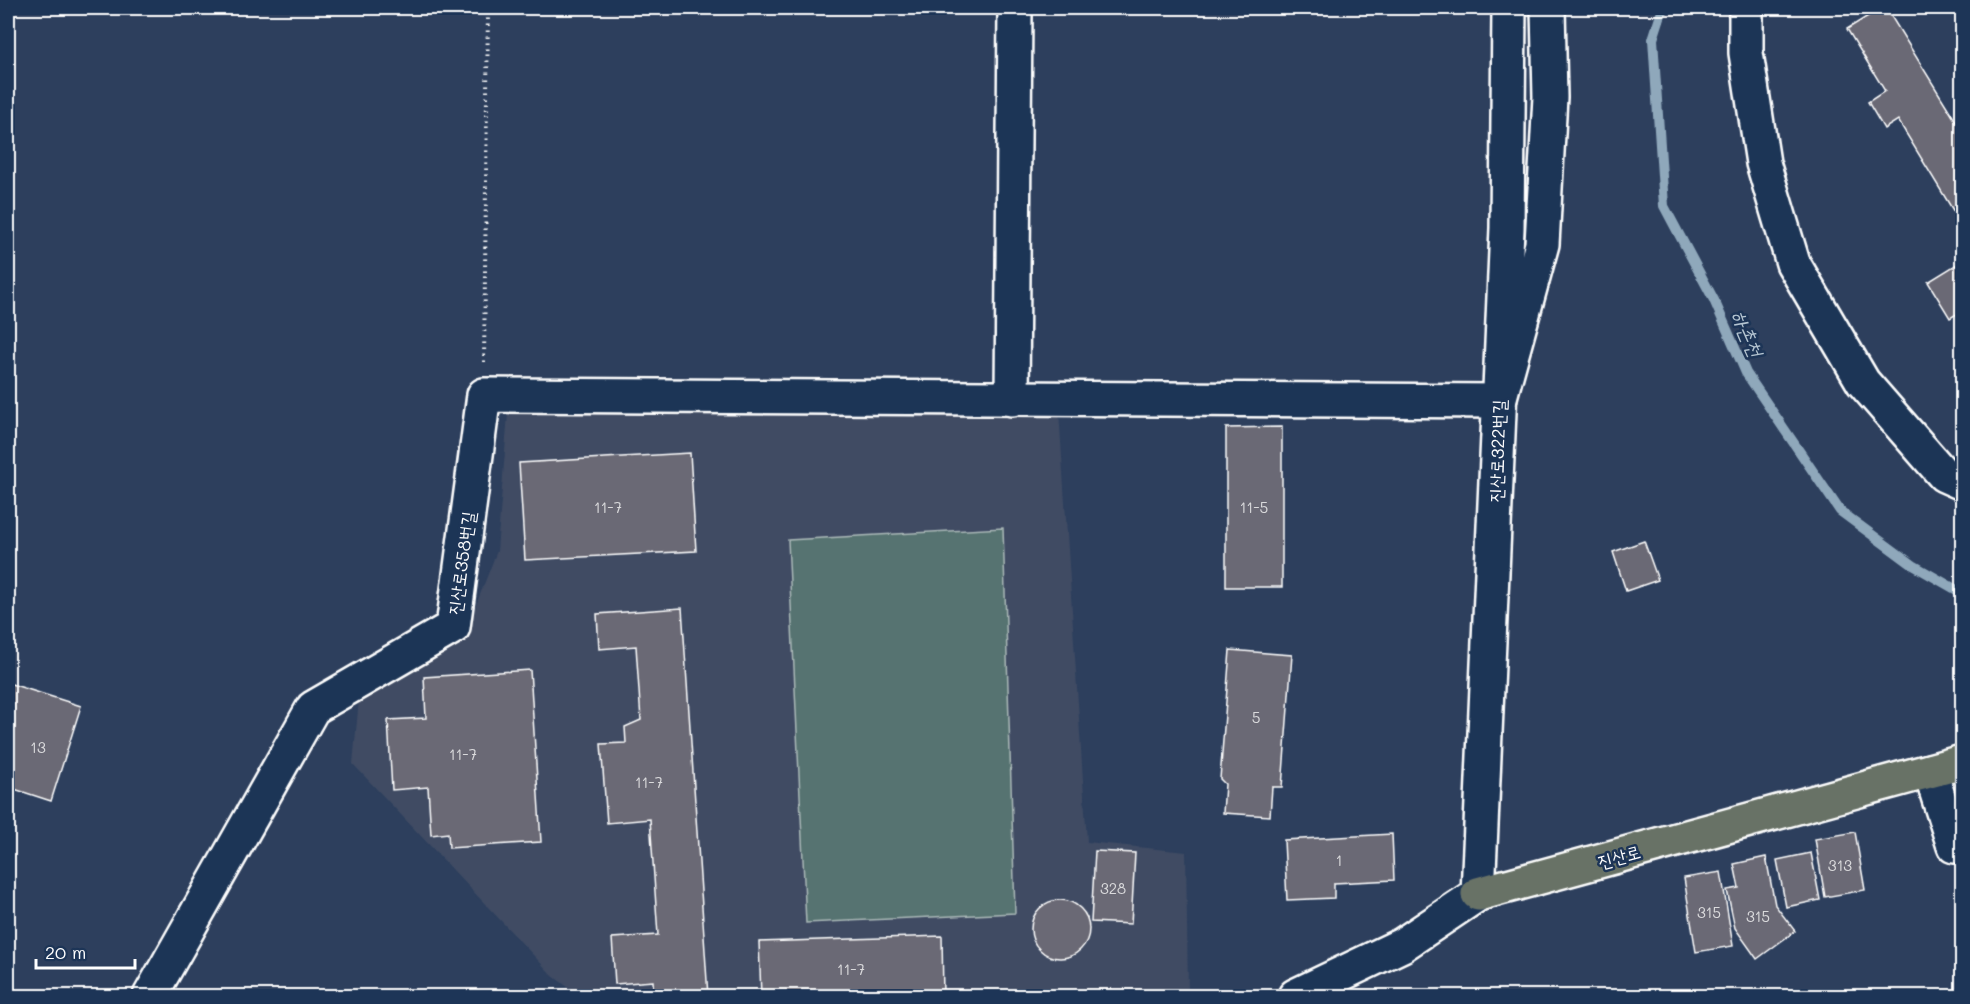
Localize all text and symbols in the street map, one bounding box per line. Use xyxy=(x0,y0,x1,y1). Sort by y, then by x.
water label: 하촌천 xyxy=(1726,306,1770,362)
street label: 진산로322번길 xyxy=(1483,399,1511,503)
house number: 11-7 xyxy=(594,497,622,517)
house number: 11-5 xyxy=(1240,497,1268,517)
street label: 진산로358번길 xyxy=(442,509,480,616)
house number: 5 xyxy=(1252,707,1260,727)
house number: 13 xyxy=(30,737,46,757)
house number: 11-7 xyxy=(449,744,477,764)
house number: 11-7 xyxy=(635,772,663,792)
street label: 진산로 xyxy=(1595,839,1643,873)
house number: 1 xyxy=(1336,850,1342,870)
house number: 313 xyxy=(1828,855,1852,875)
house number: 328 xyxy=(1100,878,1126,898)
house number: 315 xyxy=(1697,902,1721,922)
house number: 315 xyxy=(1746,906,1770,926)
scale bar xyxy=(36,932,135,970)
text: 20 m xyxy=(45,940,86,964)
house number: 11-7 xyxy=(837,959,865,979)

